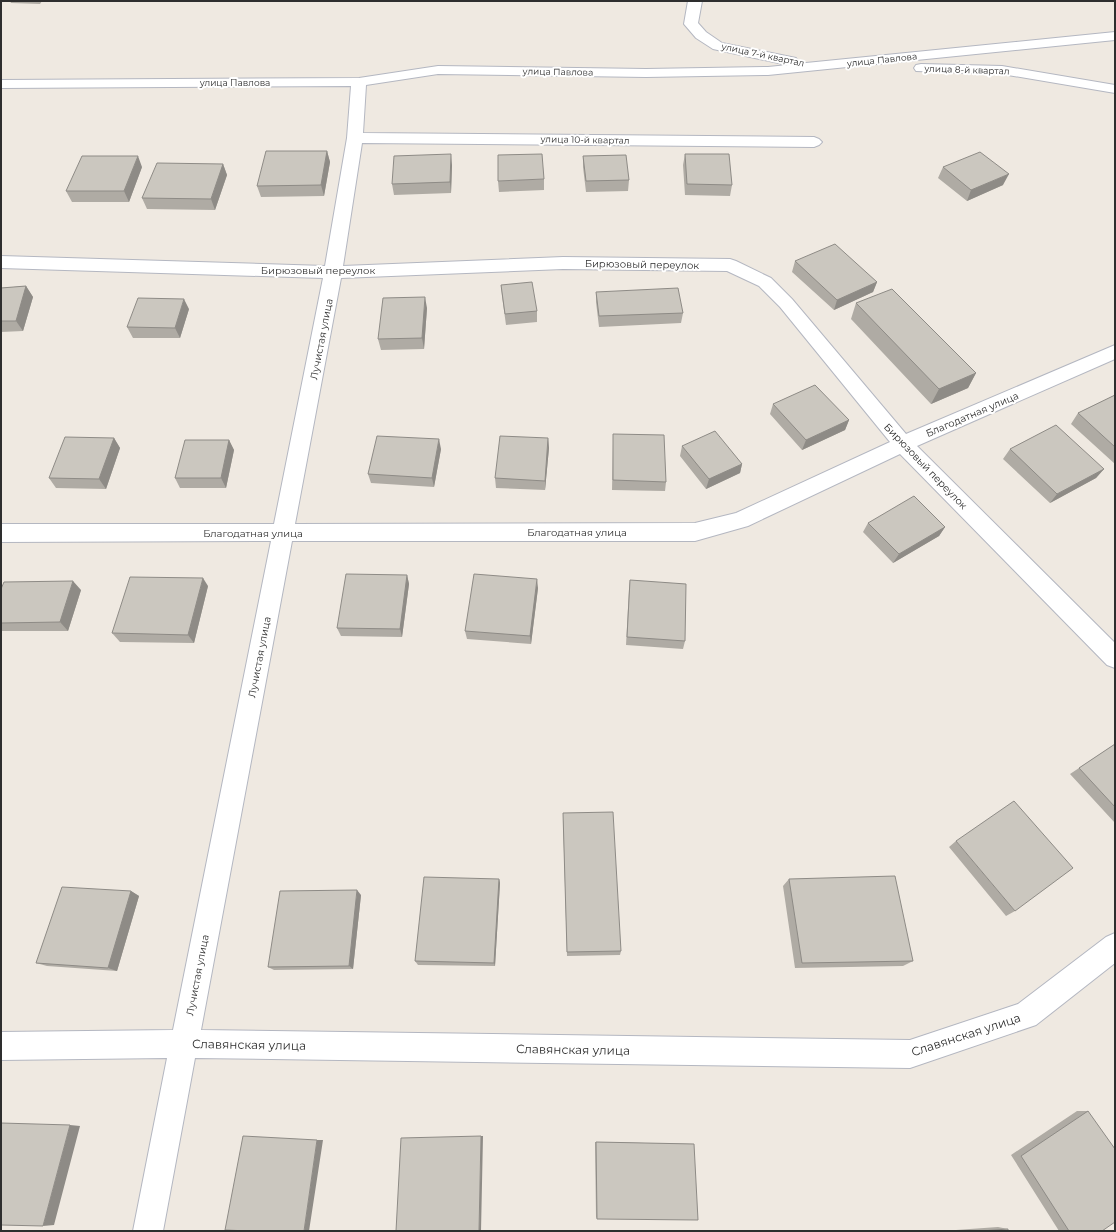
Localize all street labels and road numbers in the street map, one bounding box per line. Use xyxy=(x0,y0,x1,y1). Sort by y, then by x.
street label: улица 7-й квартал xyxy=(720,40,806,69)
street label: улица Павлова xyxy=(845,50,918,69)
street label: улица 8-й квартал xyxy=(923,62,1010,76)
street label: улица Павлова xyxy=(522,65,593,78)
street label: улица Павлова xyxy=(199,77,270,88)
street label: улица 10-й квартал xyxy=(539,133,630,146)
street label: Бирюзовый переулок xyxy=(585,257,700,272)
street label: Бирюзовый переулок xyxy=(261,264,375,277)
street label: Лучистая улица xyxy=(307,297,336,381)
street label: Благодатная улица xyxy=(924,389,1021,440)
street label: Бирюзовый переулок xyxy=(881,421,970,512)
street label: Благодатная улица xyxy=(527,526,627,539)
street label: Благодатная улица xyxy=(203,527,303,540)
street label: Лучистая улица xyxy=(245,615,274,699)
street label: Лучистая улица xyxy=(183,933,212,1017)
street label: Славянская улица xyxy=(909,1010,1022,1059)
street label: Славянская улица xyxy=(192,1036,306,1053)
street label: Славянская улица xyxy=(516,1041,630,1058)

